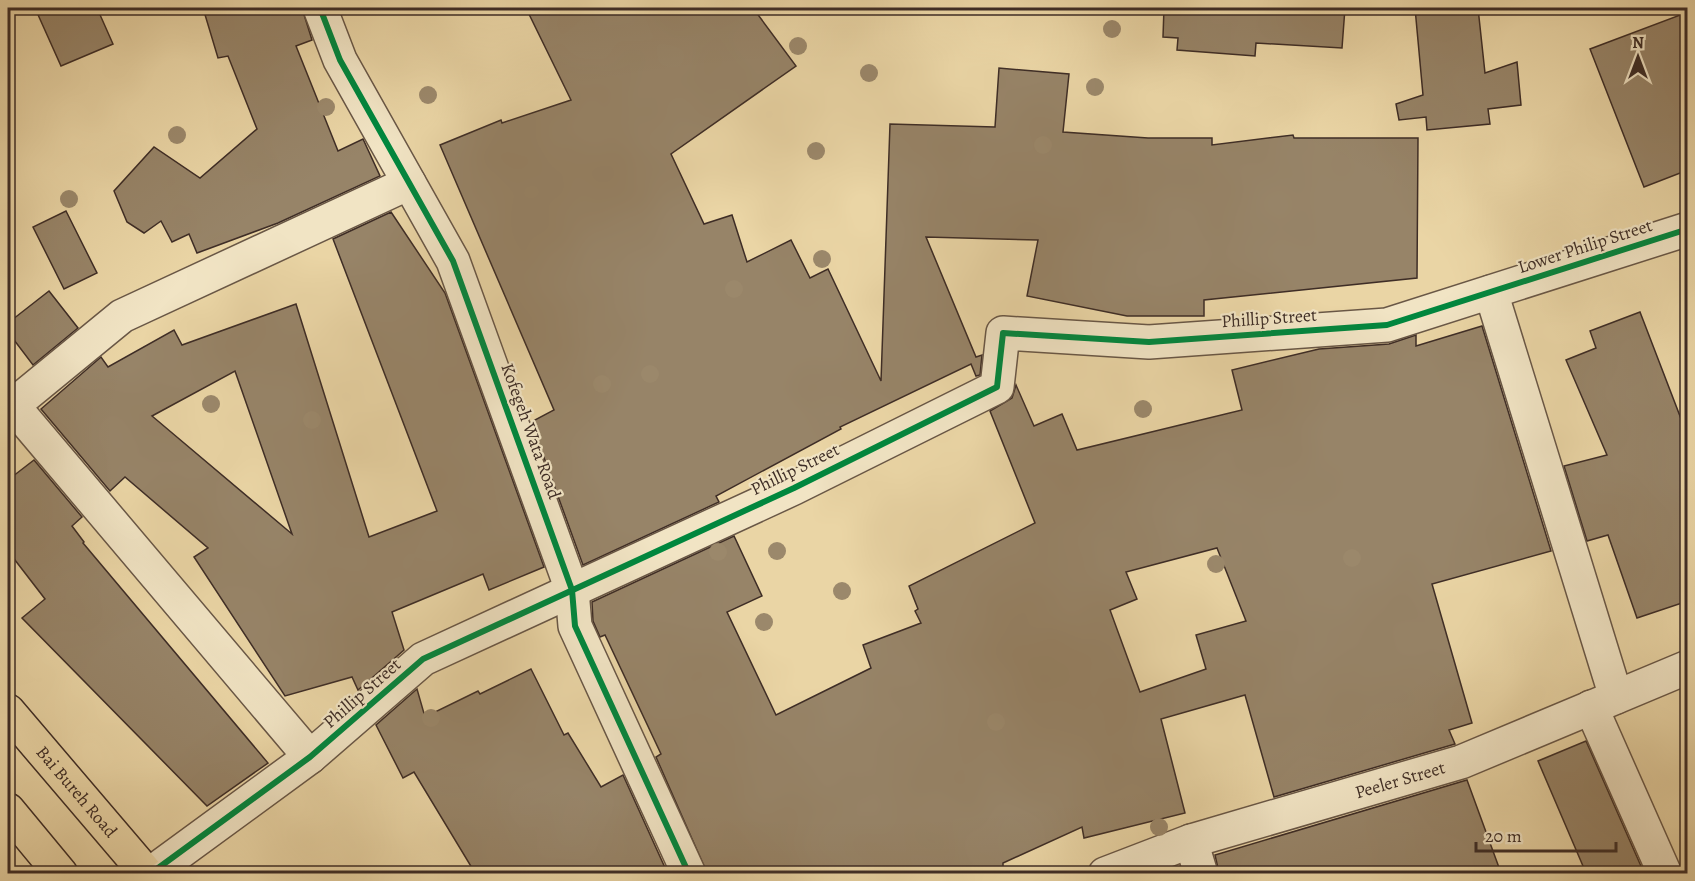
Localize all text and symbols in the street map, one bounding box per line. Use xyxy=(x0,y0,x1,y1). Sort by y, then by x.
north arrow xyxy=(1608,27,1668,87)
text: N xyxy=(1632,32,1644,54)
street label: Lower Philip Street xyxy=(1515,213,1655,279)
street label: Phillip Street xyxy=(1220,303,1318,333)
street label: Kofegeh Wata Road xyxy=(495,360,567,502)
street label: Phillip Street xyxy=(747,437,843,501)
street label: Phillip Street xyxy=(318,652,406,733)
street label: Bai Bureh Road xyxy=(31,741,123,843)
street label: Peeler Street xyxy=(1352,755,1448,804)
scale bar xyxy=(1476,815,1616,853)
text: 20 m xyxy=(1485,824,1522,848)

